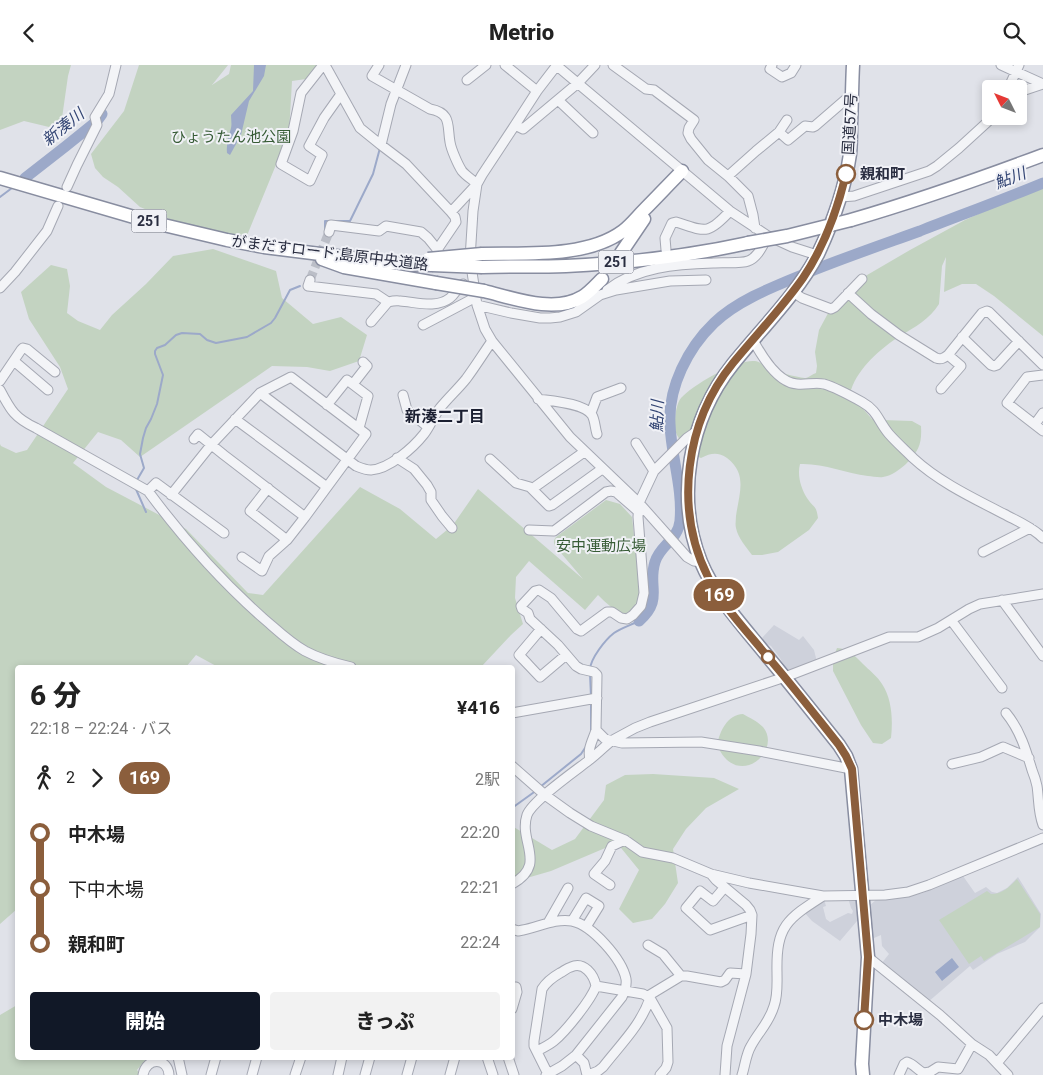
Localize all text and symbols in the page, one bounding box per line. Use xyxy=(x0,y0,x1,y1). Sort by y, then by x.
icon: back xyxy=(15,19,43,47)
icon: search xyxy=(1000,19,1028,47)
text: Metrio xyxy=(489,20,554,45)
north arrow xyxy=(982,80,1028,125)
map controls xyxy=(982,80,1027,125)
street label: 国道57号 xyxy=(839,93,861,155)
water label: 新湊川 xyxy=(38,103,89,149)
park label: ひょうたん池公園 xyxy=(171,128,291,146)
water label: 鮎川 xyxy=(992,163,1030,193)
marker: 親和町 xyxy=(836,164,856,184)
place label: 親和町 xyxy=(860,165,905,183)
road number: 251 xyxy=(132,209,166,233)
street label: がまだすロード;島原中央道路 xyxy=(231,232,429,274)
road number: 251 xyxy=(598,251,634,273)
water label: 鮎川 xyxy=(647,398,667,432)
district label: 新湊二丁目 xyxy=(405,407,485,426)
park label: 安中運動広場 xyxy=(556,537,646,555)
line badge: 169 xyxy=(690,579,748,611)
text: 169 xyxy=(704,584,734,605)
unlabelled marker xyxy=(761,650,775,664)
text: 6 分 xyxy=(30,679,81,712)
text: ¥416 xyxy=(457,696,500,719)
text: 22:18 – 22:24 · バス xyxy=(30,719,172,738)
icon: walk xyxy=(30,764,58,792)
icon: forward xyxy=(83,764,111,792)
text: 169 xyxy=(129,767,160,788)
text: 2 xyxy=(66,768,75,787)
text: 2駅 xyxy=(475,770,500,789)
text: 中木場 xyxy=(68,823,125,846)
text: 22:20 xyxy=(460,823,500,842)
text: 下中木場 xyxy=(68,878,144,901)
text: 22:21 xyxy=(460,878,500,897)
text: 親和町 xyxy=(68,933,125,956)
text: 22:24 xyxy=(460,933,500,952)
button: 開始 xyxy=(30,992,260,1050)
button: きっぷ xyxy=(270,992,500,1050)
marker: 中木場 xyxy=(854,1010,874,1030)
place label: 中木場 xyxy=(878,1011,923,1029)

